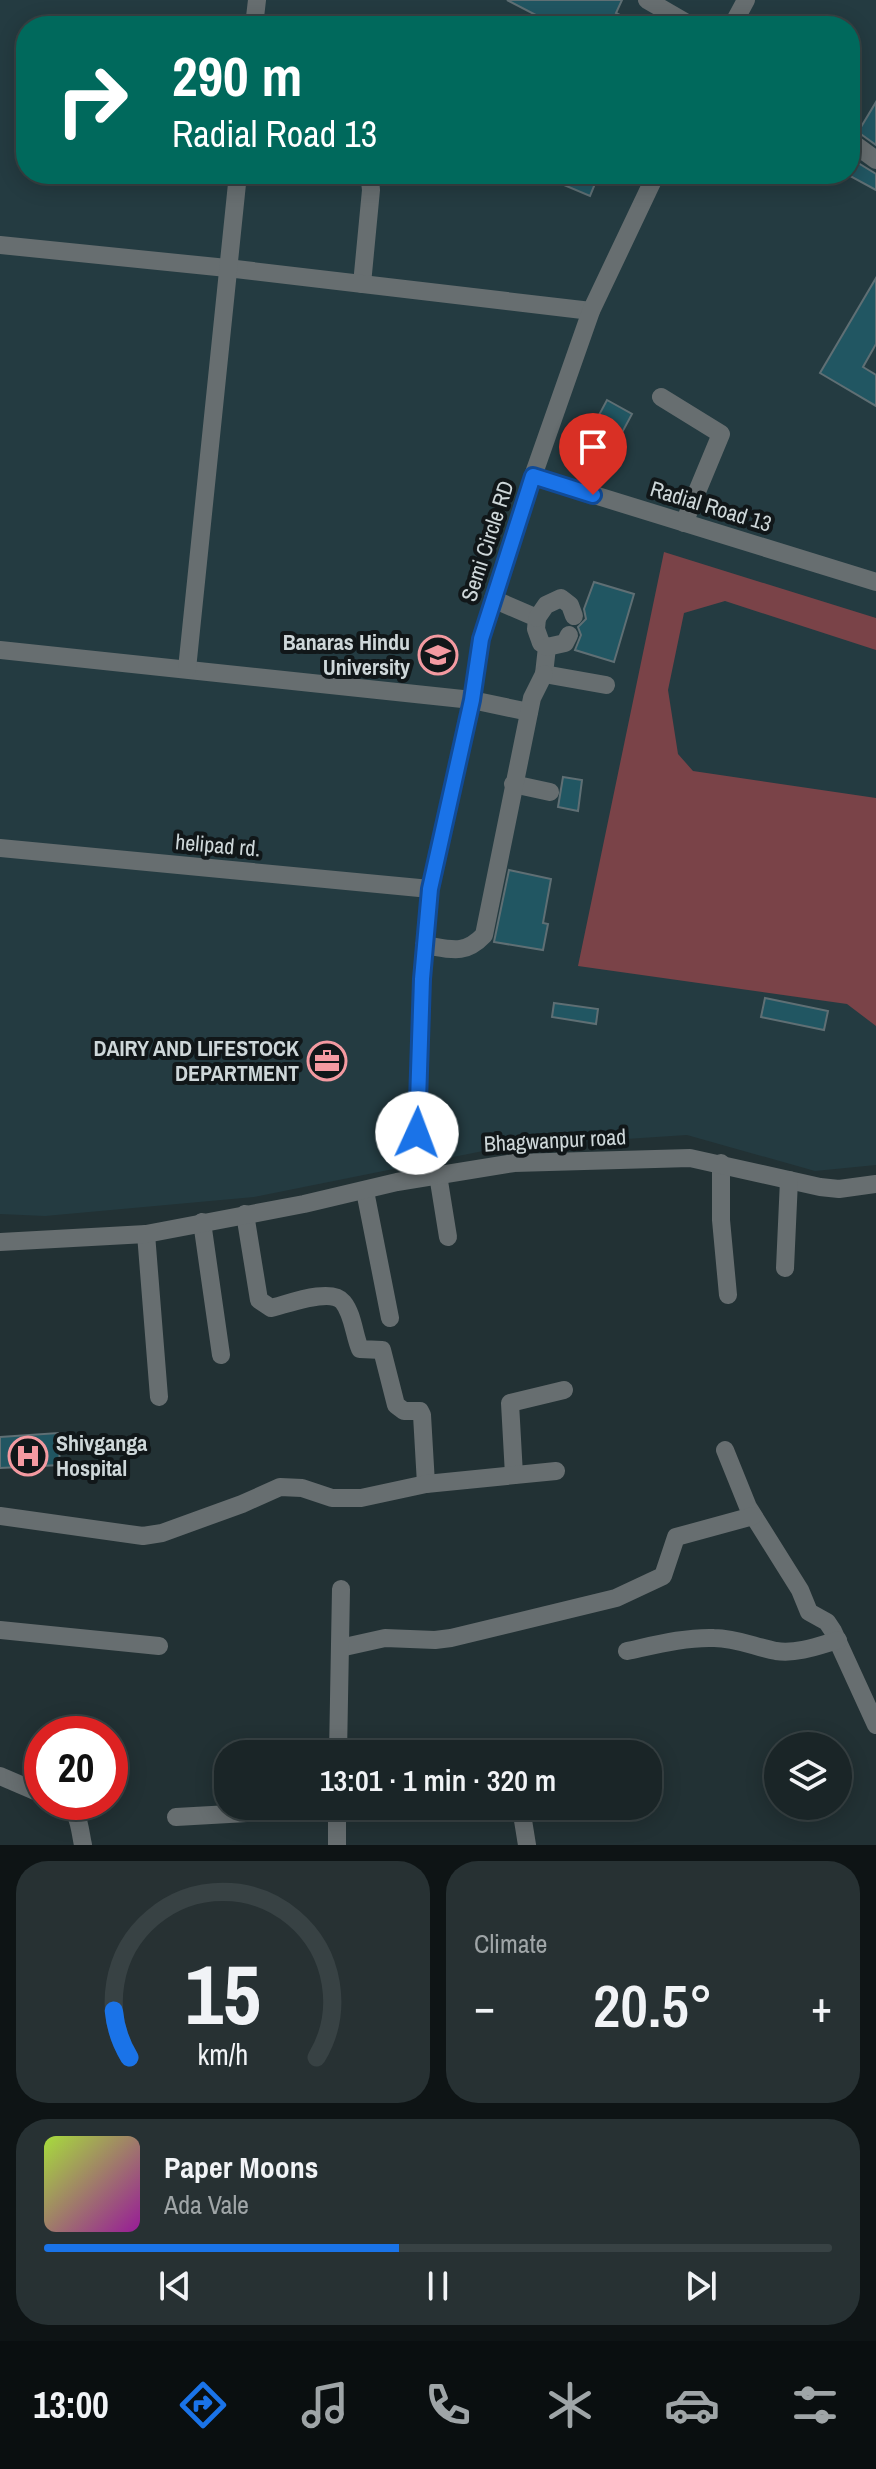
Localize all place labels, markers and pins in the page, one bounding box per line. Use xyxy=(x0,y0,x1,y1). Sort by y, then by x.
pin xyxy=(559,413,627,495)
place label: Banaras Hindu University xyxy=(283,627,410,682)
school or university icon: Banaras Hindu University xyxy=(417,634,459,676)
place label: DAIRY AND LIFESTOCK DEPARTMENT xyxy=(93,1033,299,1088)
office icon: DAIRY AND LIFESTOCK DEPARTMENT xyxy=(306,1040,348,1082)
place label: Shivganga Hospital xyxy=(56,1428,147,1483)
hospital icon: Shivganga Hospital xyxy=(7,1435,49,1477)

